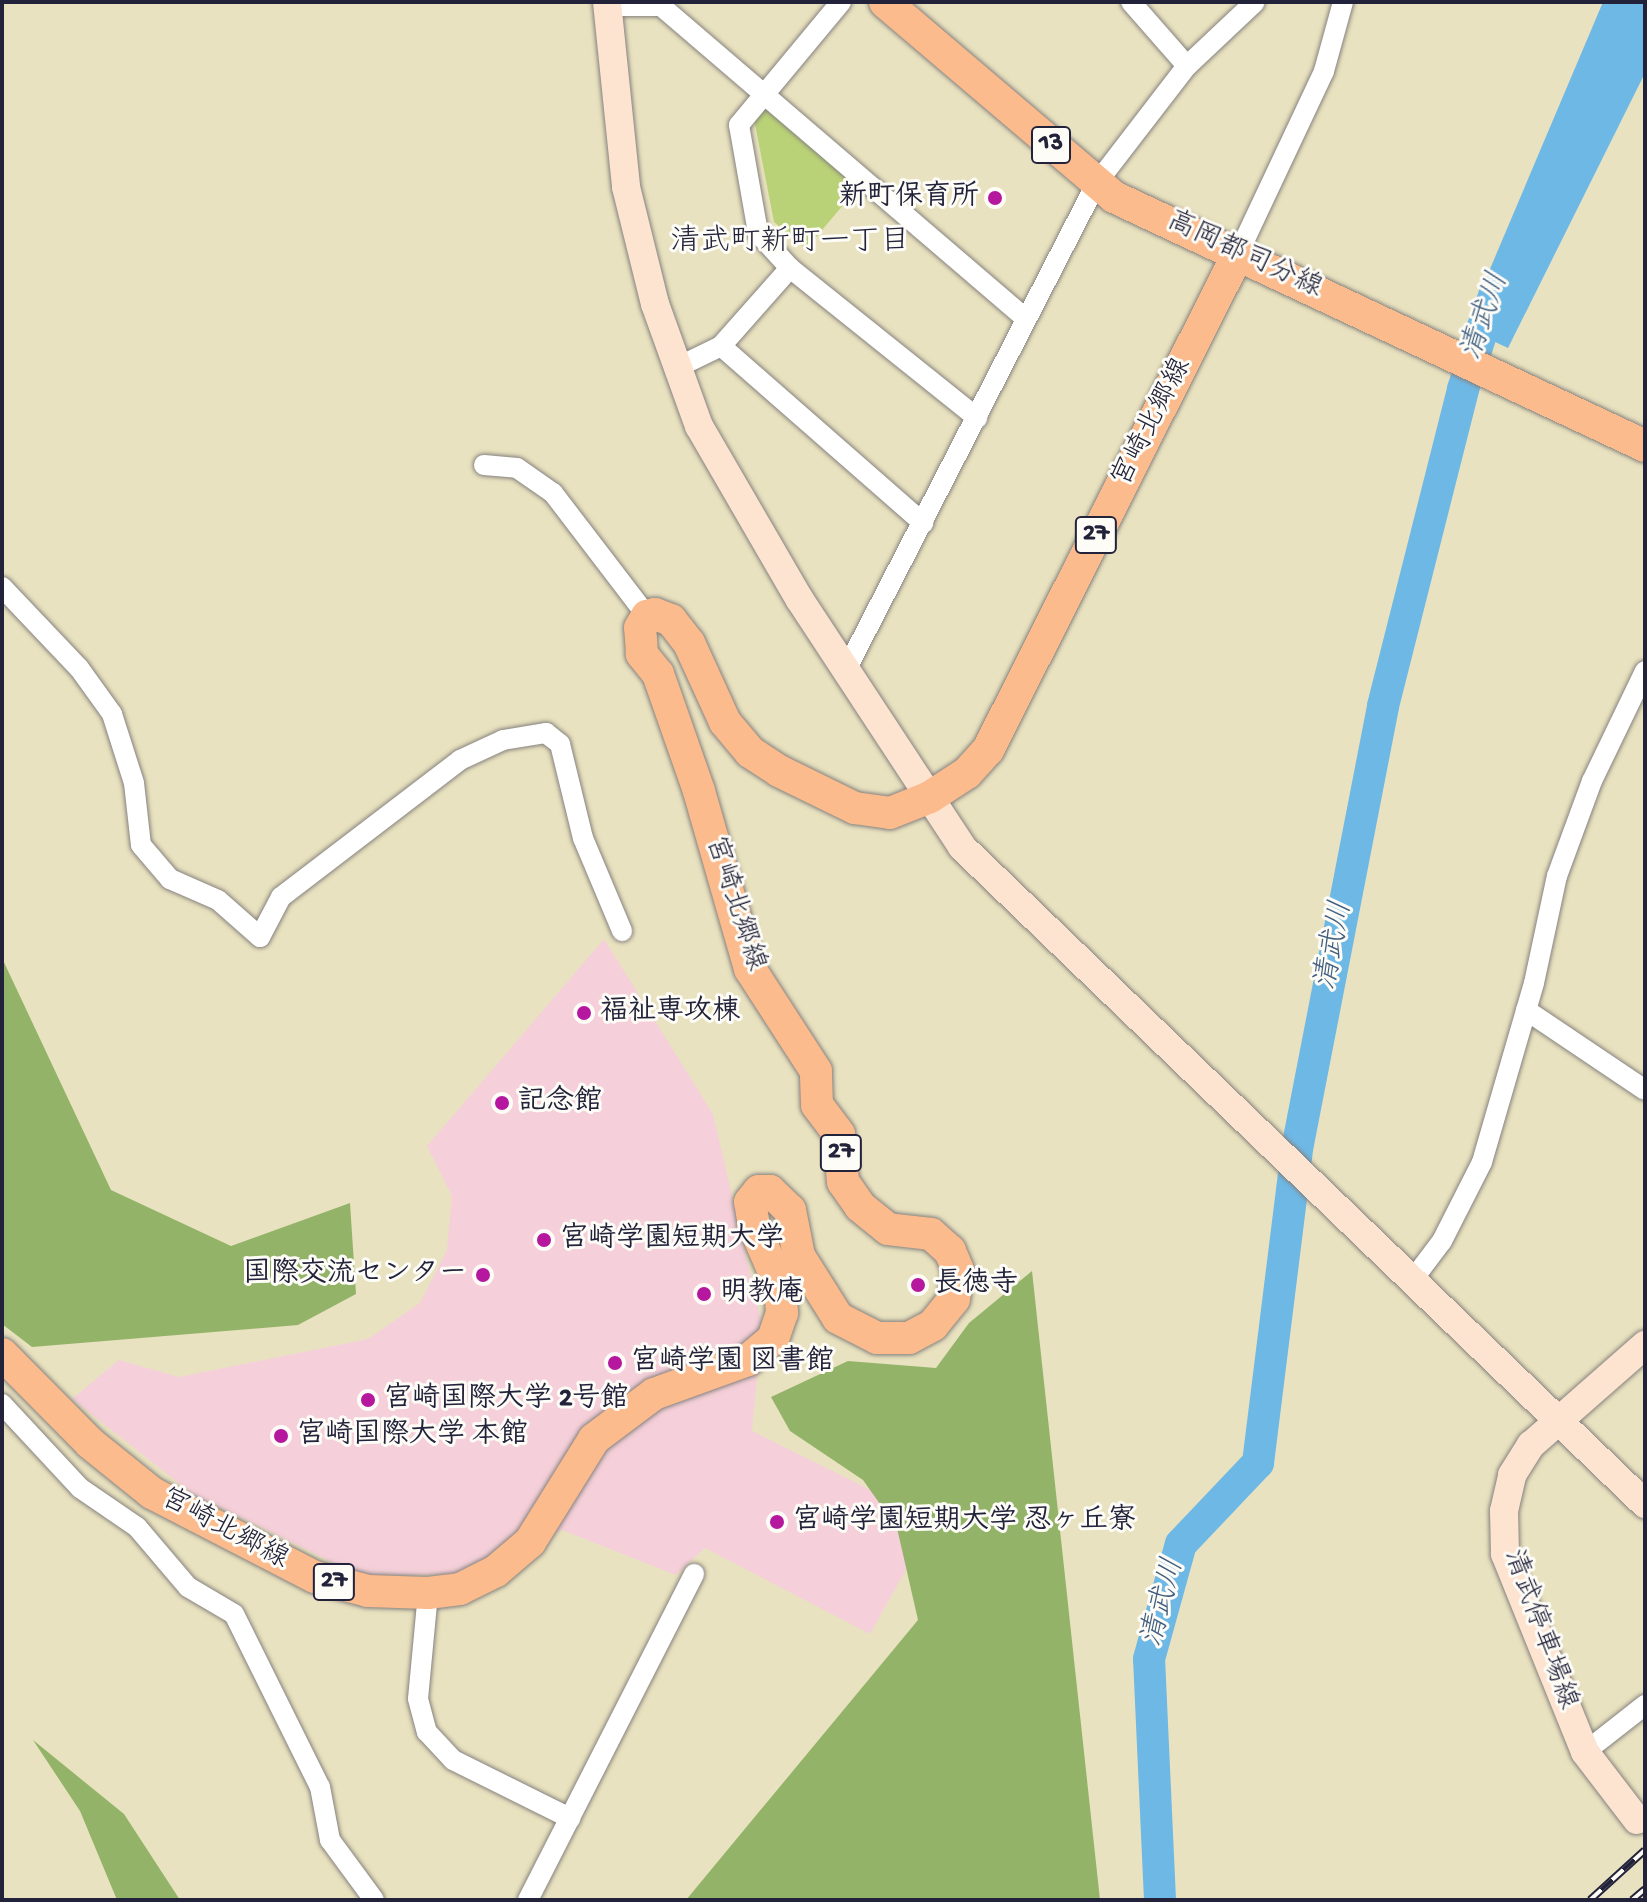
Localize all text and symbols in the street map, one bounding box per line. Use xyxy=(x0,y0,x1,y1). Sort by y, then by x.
road number: 13 xyxy=(1031,123,1071,167)
place label: 新町保育所 xyxy=(839,181,979,215)
marker: 新町保育所 xyxy=(986,189,1004,207)
street label: 高岡都司分線 xyxy=(1161,205,1327,307)
district label: 清武町新町一丁目 xyxy=(670,226,910,262)
water label: 清武川 xyxy=(1455,269,1519,365)
street label: 宮崎北郷線 xyxy=(1106,353,1200,493)
road number: 27 xyxy=(1074,513,1118,557)
street label: 宮崎北郷線 xyxy=(696,832,772,976)
water label: 清武川 xyxy=(1310,898,1362,994)
place label: 福祉専攻棟 xyxy=(600,996,740,1030)
marker: 福祉専攻棟 xyxy=(575,1004,593,1022)
place label: 記念館 xyxy=(518,1086,602,1120)
marker: 記念館 xyxy=(493,1094,511,1112)
road number: 27 xyxy=(819,1131,863,1175)
place label: 宮崎学園短期大学 xyxy=(560,1223,784,1257)
marker: 宮崎学園短期大学 xyxy=(535,1231,553,1249)
place label: 国際交流センター xyxy=(243,1258,467,1292)
marker: 国際交流センター xyxy=(474,1266,492,1284)
place label: 長徳寺 xyxy=(934,1268,1018,1302)
marker: 長徳寺 xyxy=(909,1276,927,1294)
place label: 明教庵 xyxy=(720,1277,804,1311)
marker: 明教庵 xyxy=(695,1285,713,1303)
place label: 宮崎学園 図書館 xyxy=(631,1346,834,1380)
marker: 宮崎学園 図書館 xyxy=(606,1354,624,1372)
place label: 宮崎国際大学 2号館 xyxy=(384,1383,628,1417)
marker: 宮崎国際大学 2号館 xyxy=(359,1391,377,1409)
place label: 宮崎国際大学 本館 xyxy=(297,1419,528,1453)
marker: 宮崎国際大学 本館 xyxy=(272,1427,290,1445)
street label: 宮崎北郷線 xyxy=(154,1482,294,1578)
place label: 宮崎学園短期大学 忍ヶ丘寮 xyxy=(793,1505,1136,1539)
marker: 宮崎学園短期大学 忍ヶ丘寮 xyxy=(768,1513,786,1531)
street label: 清武停車場線 xyxy=(1494,1545,1584,1715)
water label: 清武川 xyxy=(1136,1555,1194,1651)
road number: 27 xyxy=(312,1560,356,1604)

